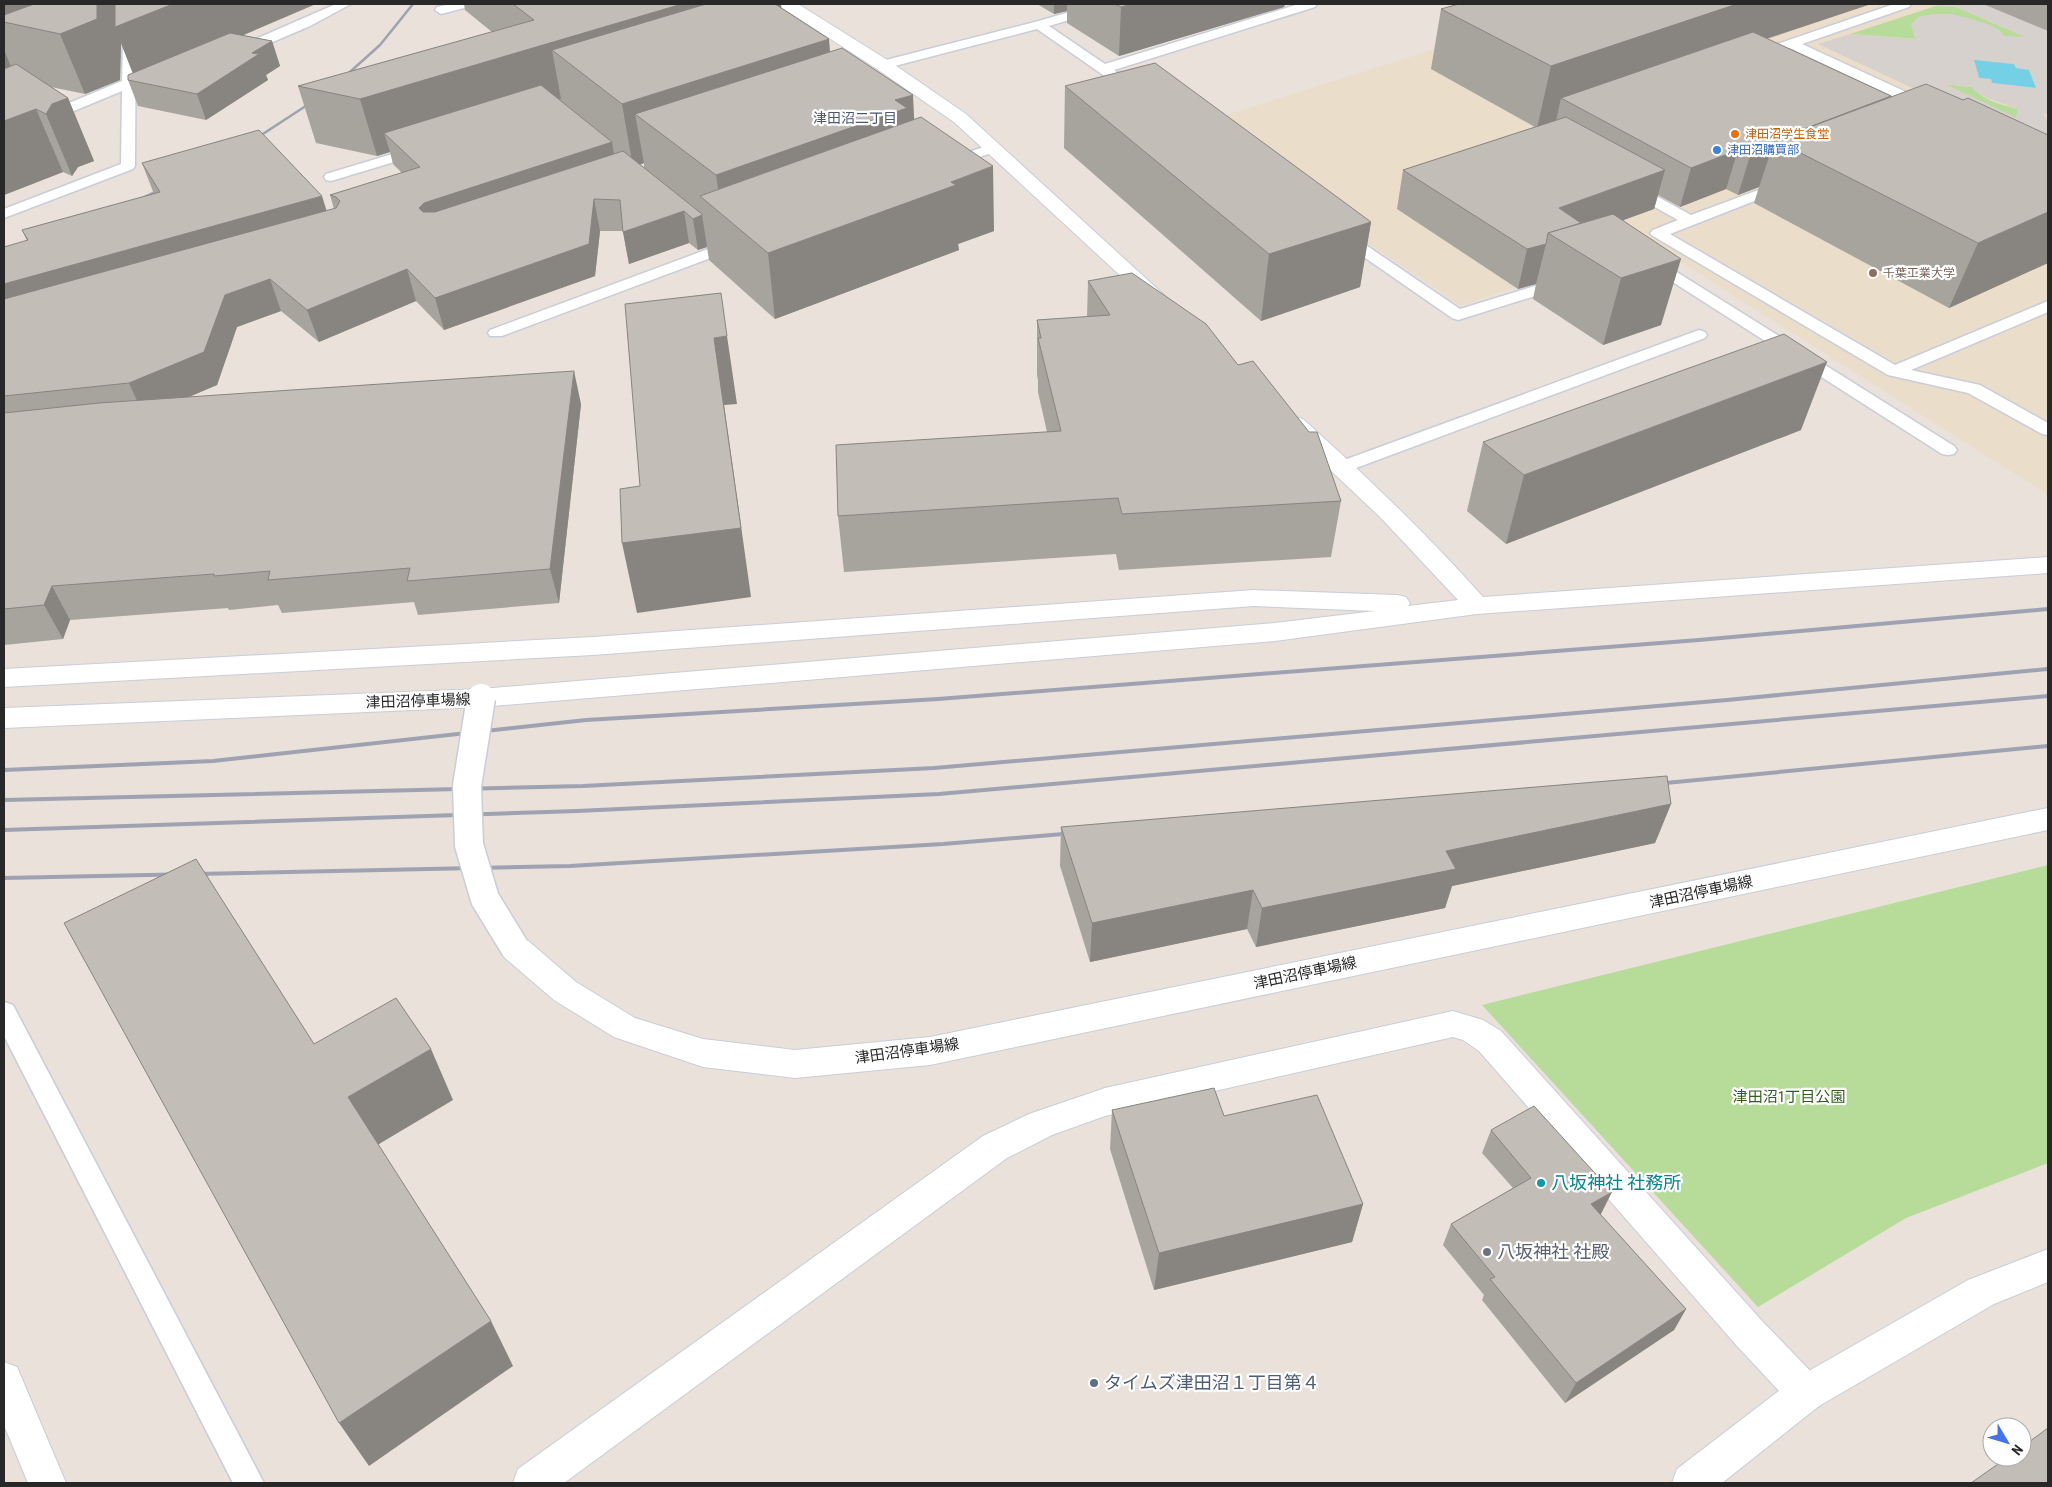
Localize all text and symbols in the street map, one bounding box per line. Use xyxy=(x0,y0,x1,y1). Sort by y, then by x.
district label: 津田沼二丁目 xyxy=(813,110,897,126)
place label: 津田沼学生食堂 xyxy=(1745,127,1829,141)
marker: 津田沼学生食堂 xyxy=(1729,128,1741,140)
place label: 津田沼購買部 xyxy=(1727,143,1799,157)
marker: 津田沼購買部 xyxy=(1711,144,1723,156)
place label: 千葉工業大学 xyxy=(1883,266,1955,280)
marker: 千葉工業大学 xyxy=(1867,267,1879,279)
street label: 津田沼停車場線 xyxy=(365,690,471,712)
street label: 津田沼停車場線 xyxy=(1648,872,1754,912)
street label: 津田沼停車場線 xyxy=(1252,953,1358,993)
street label: 津田沼停車場線 xyxy=(854,1035,960,1067)
park label: 津田沼1丁目公園 xyxy=(1733,1088,1845,1106)
place label: 八坂神社 社務所 xyxy=(1551,1172,1681,1193)
marker: 八坂神社 社務所 xyxy=(1535,1177,1547,1189)
place label: 八坂神社 社殿 xyxy=(1497,1241,1609,1262)
marker: 八坂神社 社殿 xyxy=(1481,1246,1493,1258)
place label: タイムズ津田沼１丁目第４ xyxy=(1104,1372,1320,1393)
marker: タイムズ津田沼１丁目第４ xyxy=(1088,1377,1100,1389)
north arrow xyxy=(1982,1417,2032,1467)
text: N xyxy=(2008,1442,2026,1458)

